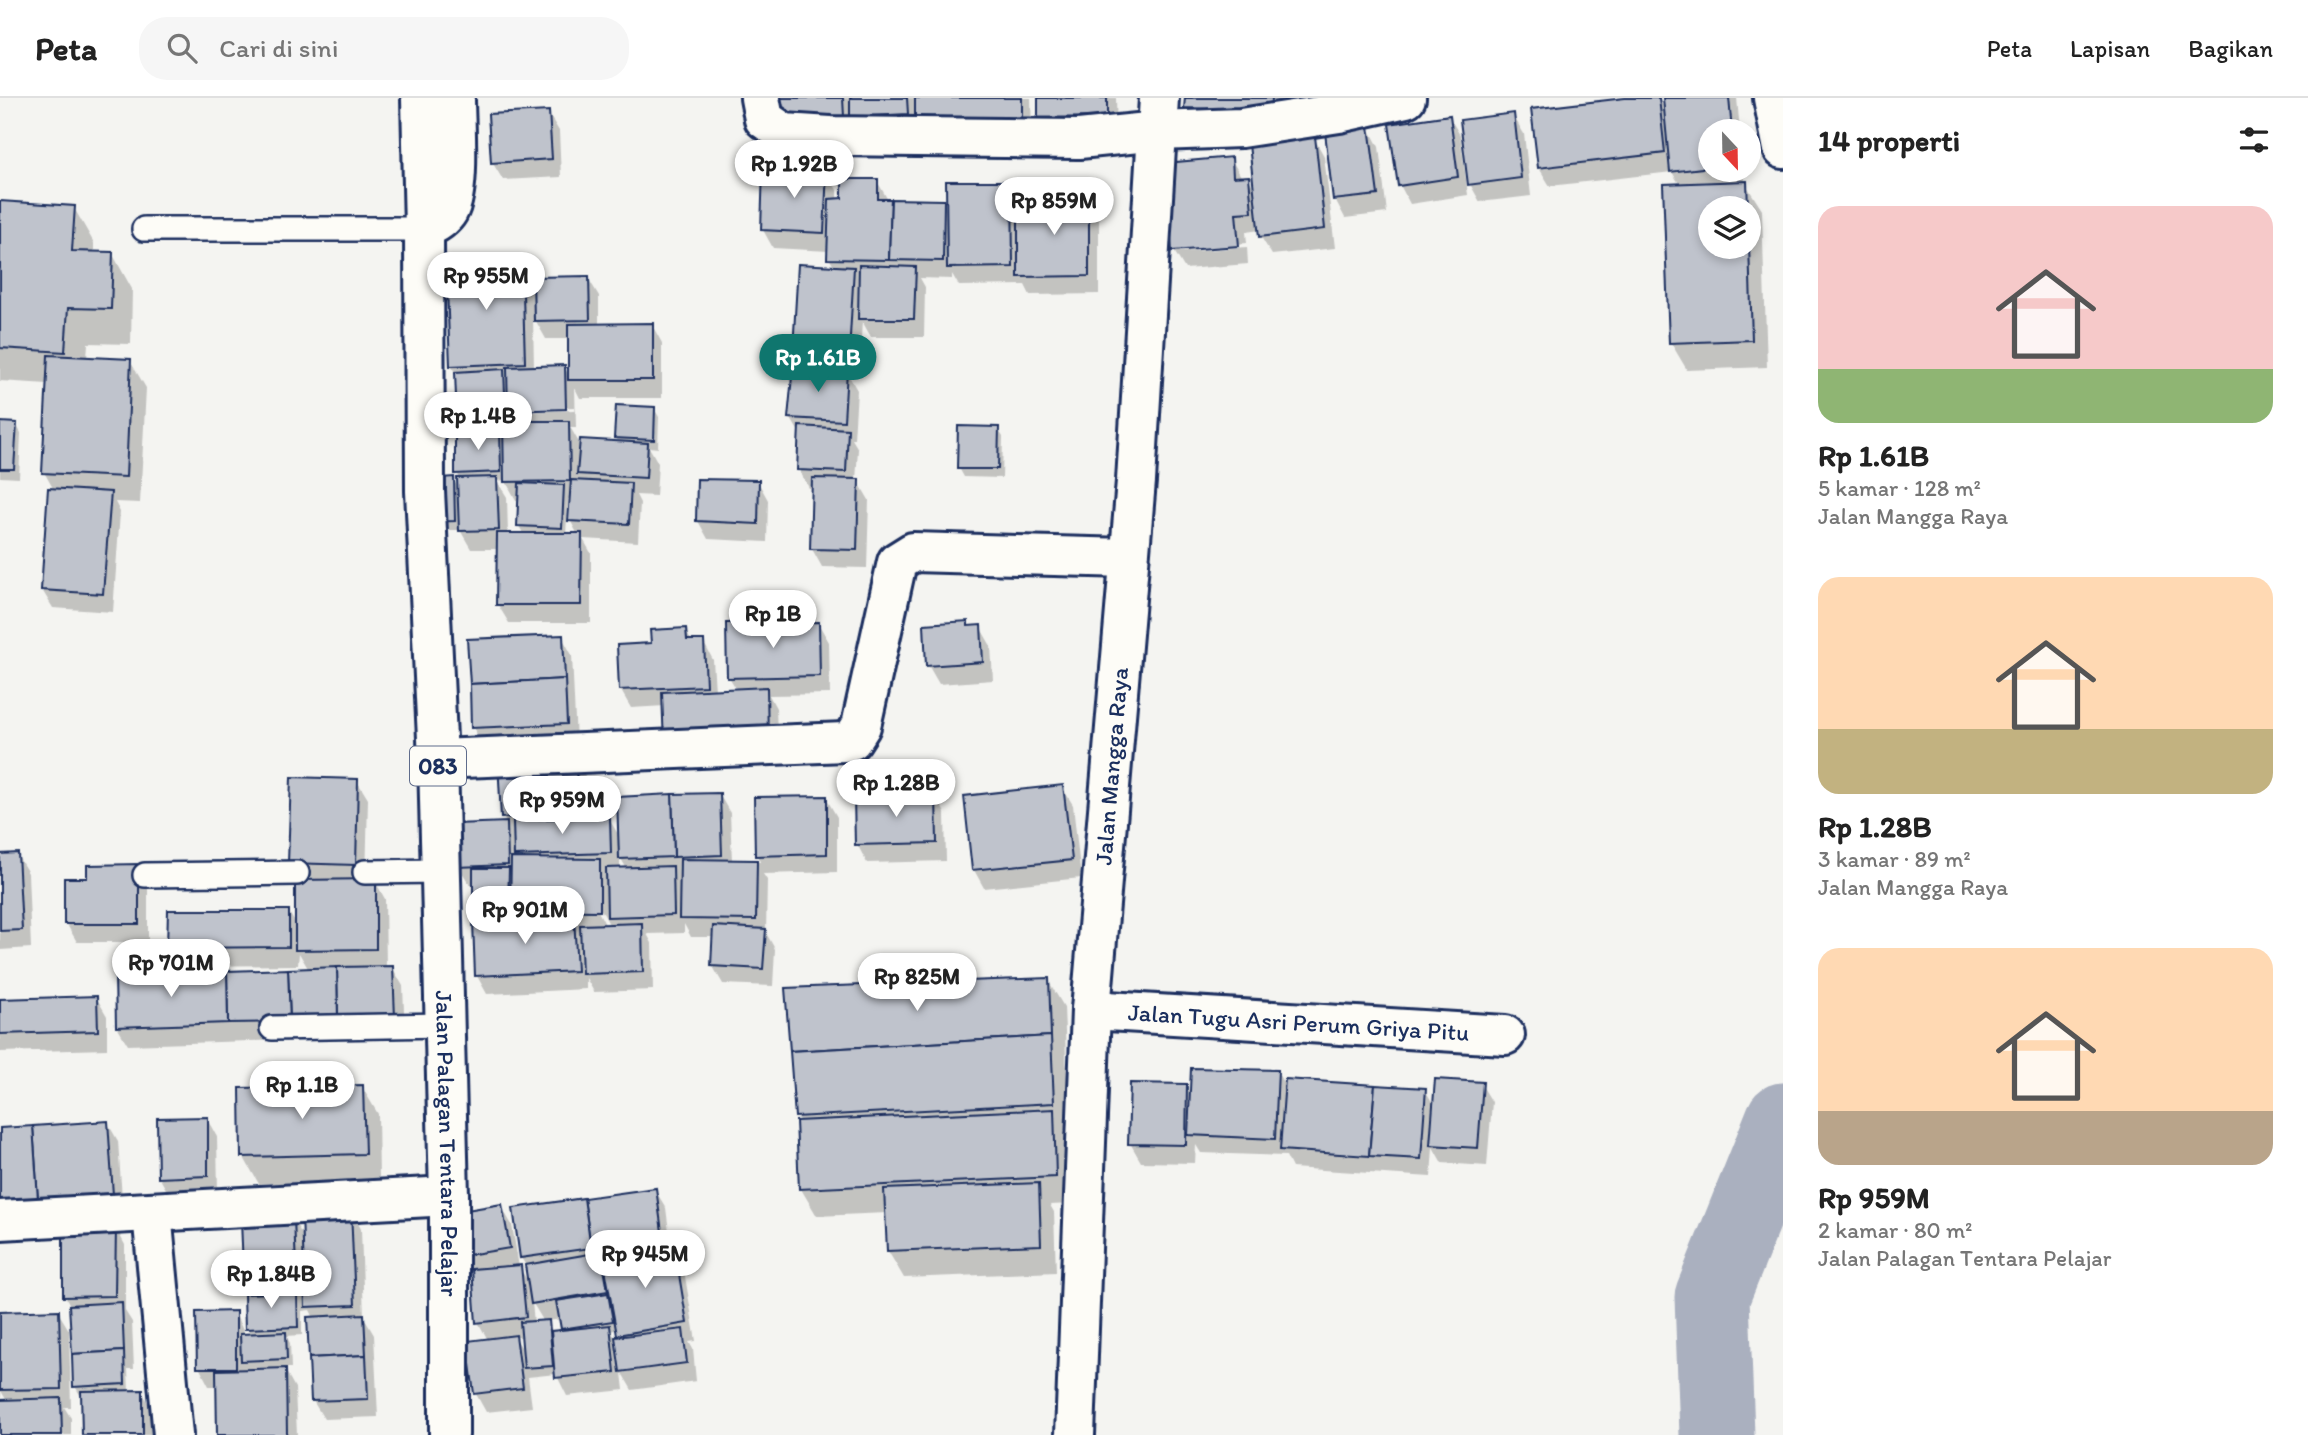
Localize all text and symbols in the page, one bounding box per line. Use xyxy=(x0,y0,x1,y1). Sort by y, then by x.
search box xyxy=(139,17,629,80)
text: Peta xyxy=(35,29,97,68)
icon: search xyxy=(163,29,201,67)
text: Cari di sini xyxy=(219,32,338,64)
text: Peta xyxy=(1987,34,2032,63)
text: Lapisan xyxy=(2070,34,2150,63)
text: Bagikan xyxy=(2188,34,2273,63)
north arrow xyxy=(1698,119,1760,182)
map controls xyxy=(1698,119,1761,259)
icon: filters xyxy=(2235,121,2273,159)
text: 14 properti xyxy=(1818,122,1960,159)
pin: Rp 1.92B xyxy=(722,140,866,200)
text: Rp 1.92B xyxy=(751,149,837,177)
pin: Rp 859M xyxy=(989,178,1119,237)
text: Rp 859M xyxy=(1011,186,1097,214)
button: layers xyxy=(1698,196,1761,259)
icon: home xyxy=(1983,251,2109,377)
pin: Rp 955M xyxy=(421,252,551,312)
text: Rp 955M xyxy=(443,261,529,289)
pin: Rp 1.61B xyxy=(746,334,890,394)
text: Rp 1.61B xyxy=(775,343,861,371)
pin: Rp 1.4B xyxy=(413,392,543,452)
text: Rp 1.4B xyxy=(440,401,516,429)
text: Rp 1.61B xyxy=(1818,437,1929,474)
text: 5 kamar · 128 m² xyxy=(1818,474,1981,502)
text: Jalan Mangga Raya xyxy=(1818,502,2008,530)
pin: Rp 1B xyxy=(724,590,822,650)
text: Rp 1B xyxy=(745,599,801,627)
icon: home xyxy=(1983,622,2109,748)
street label: Jalan Mangga Raya xyxy=(1088,665,1134,866)
road number: 083 xyxy=(410,746,466,786)
pin: Rp 1.28B xyxy=(824,760,968,819)
text: Rp 1.28B xyxy=(852,768,940,796)
pin: Rp 959M xyxy=(497,776,627,836)
text: Rp 959M xyxy=(519,785,605,813)
text: Rp 1.28B xyxy=(1818,808,1932,845)
text: 3 kamar · 89 m² xyxy=(1818,845,1971,873)
text: Jalan Mangga Raya xyxy=(1818,873,2008,901)
pin: Rp 901M xyxy=(460,886,590,946)
text: Rp 901M xyxy=(482,895,568,923)
pin: Rp 701M xyxy=(106,940,236,999)
text: Rp 701M xyxy=(128,948,214,976)
pin: Rp 825M xyxy=(852,954,982,1013)
text: Rp 825M xyxy=(874,962,960,990)
street label: Jalan Palagan Tentara Pelajar xyxy=(430,990,464,1297)
icon: home xyxy=(1983,993,2109,1119)
street label: Jalan Tugu Asri Perum Griya Pitu xyxy=(1127,997,1470,1047)
pin: Rp 1.1B xyxy=(237,1062,367,1121)
text: Rp 1.1B xyxy=(266,1070,338,1098)
text: Rp 959M xyxy=(1818,1179,1930,1216)
text: 2 kamar · 80 m² xyxy=(1818,1216,1972,1244)
pin: Rp 945M xyxy=(580,1230,710,1290)
text: Rp 945M xyxy=(601,1239,689,1267)
text: Jalan Palagan Tentara Pelajar xyxy=(1818,1244,2111,1272)
pin: Rp 1.84B xyxy=(199,1250,343,1310)
text: Rp 1.84B xyxy=(227,1259,315,1287)

